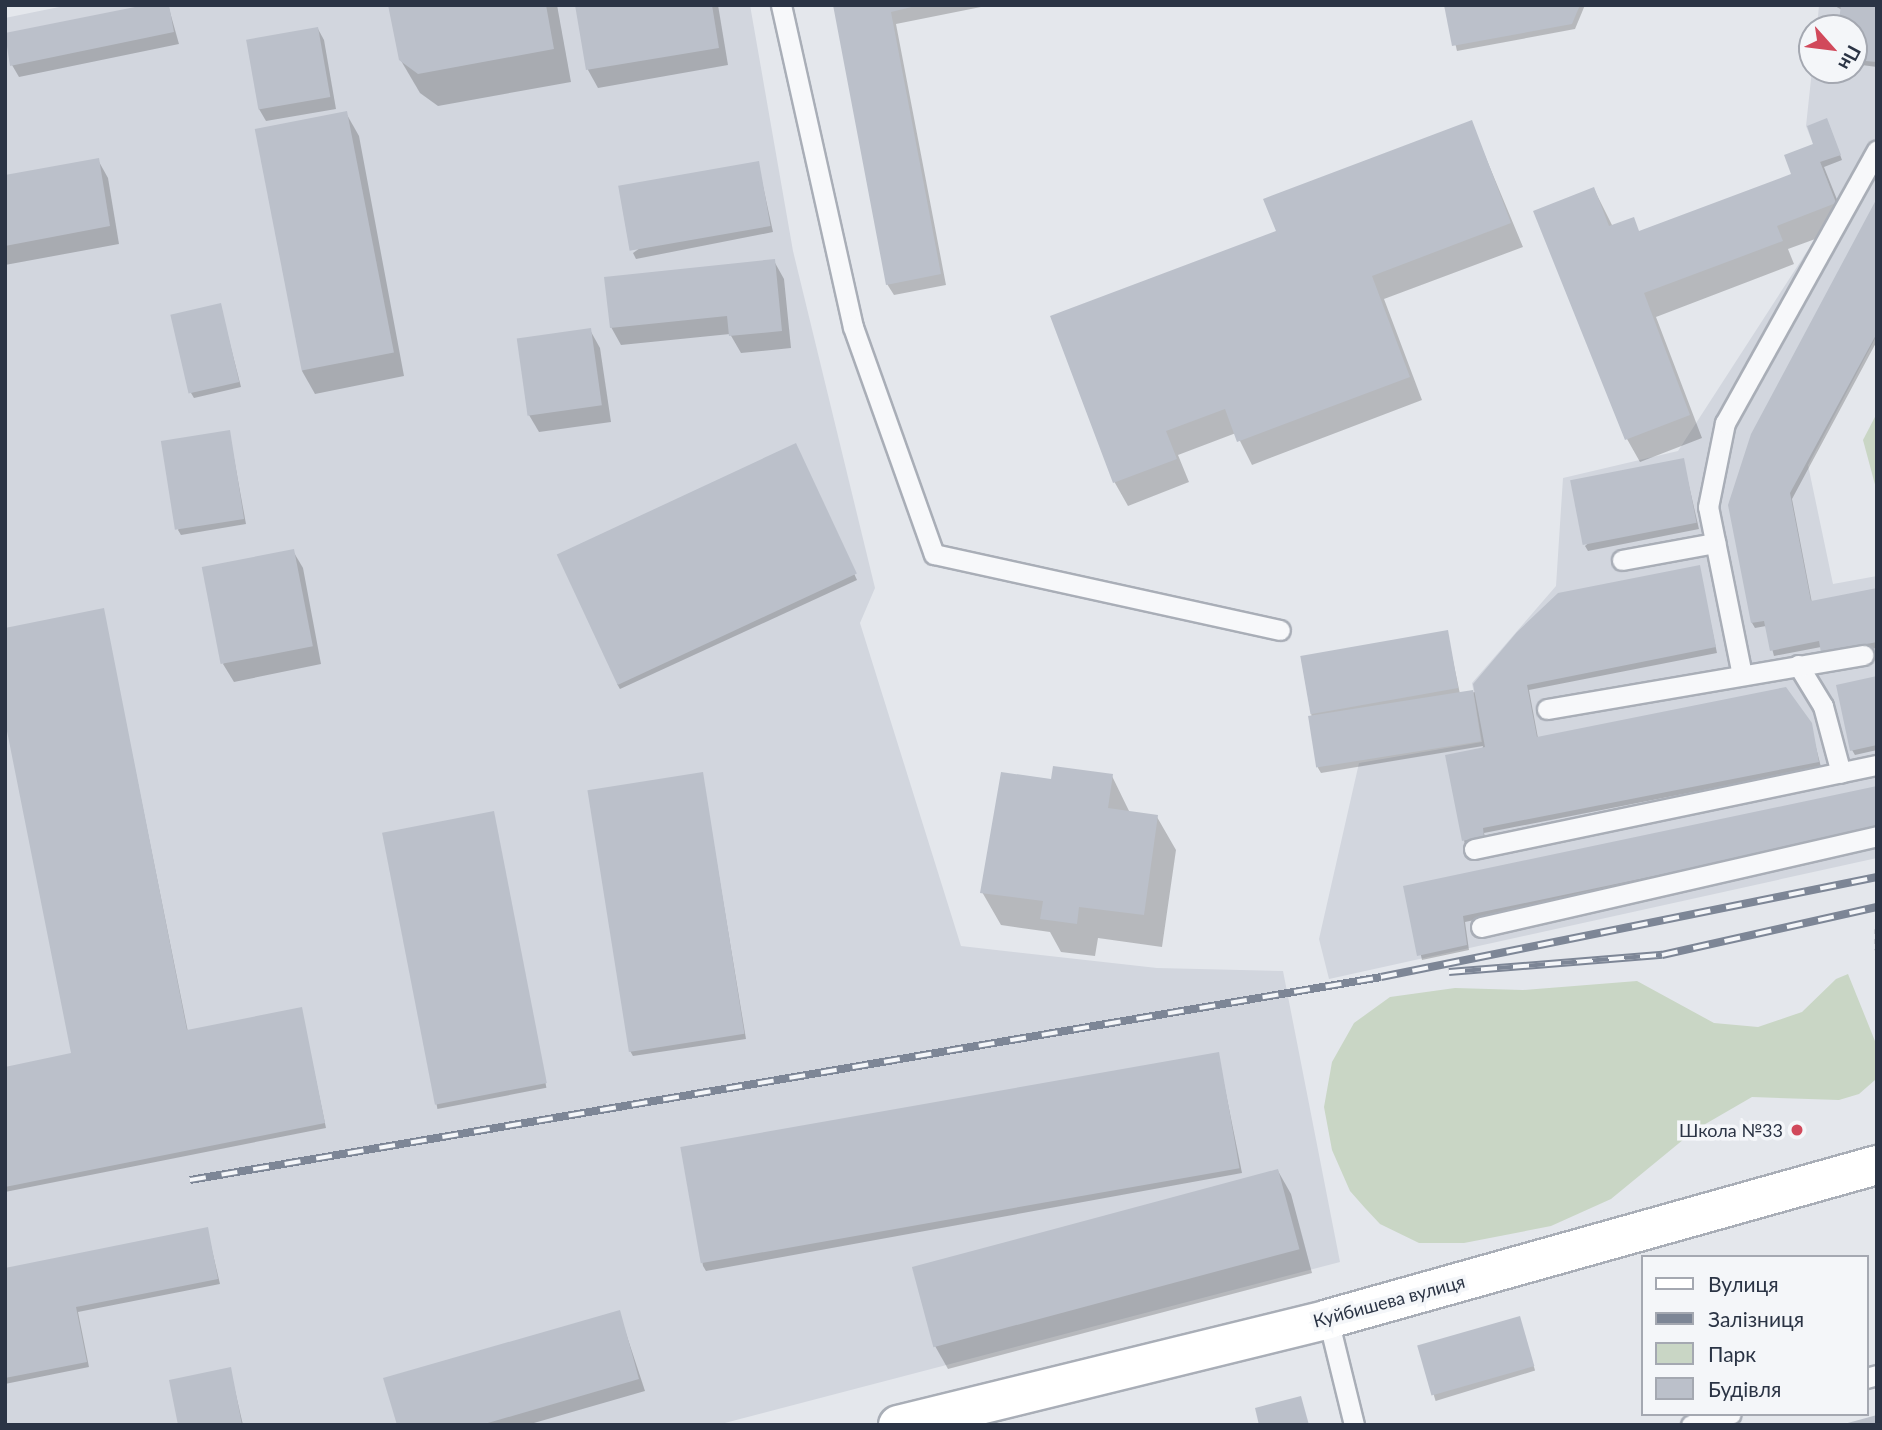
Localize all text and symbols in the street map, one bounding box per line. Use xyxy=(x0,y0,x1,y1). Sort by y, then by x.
north arrow xyxy=(1798,14,1868,84)
text: Пн xyxy=(1834,42,1866,75)
place label: Школа №33 xyxy=(1679,1119,1783,1141)
marker: Школа №33 xyxy=(1789,1122,1805,1138)
legend xyxy=(1640,1255,1868,1416)
street label: Куйбишева вулиця xyxy=(1311,1270,1467,1332)
text: Вулиця xyxy=(1708,1271,1779,1296)
text: Залізниця xyxy=(1708,1306,1804,1331)
text: Парк xyxy=(1708,1341,1756,1366)
text: Будівля xyxy=(1708,1376,1781,1401)

